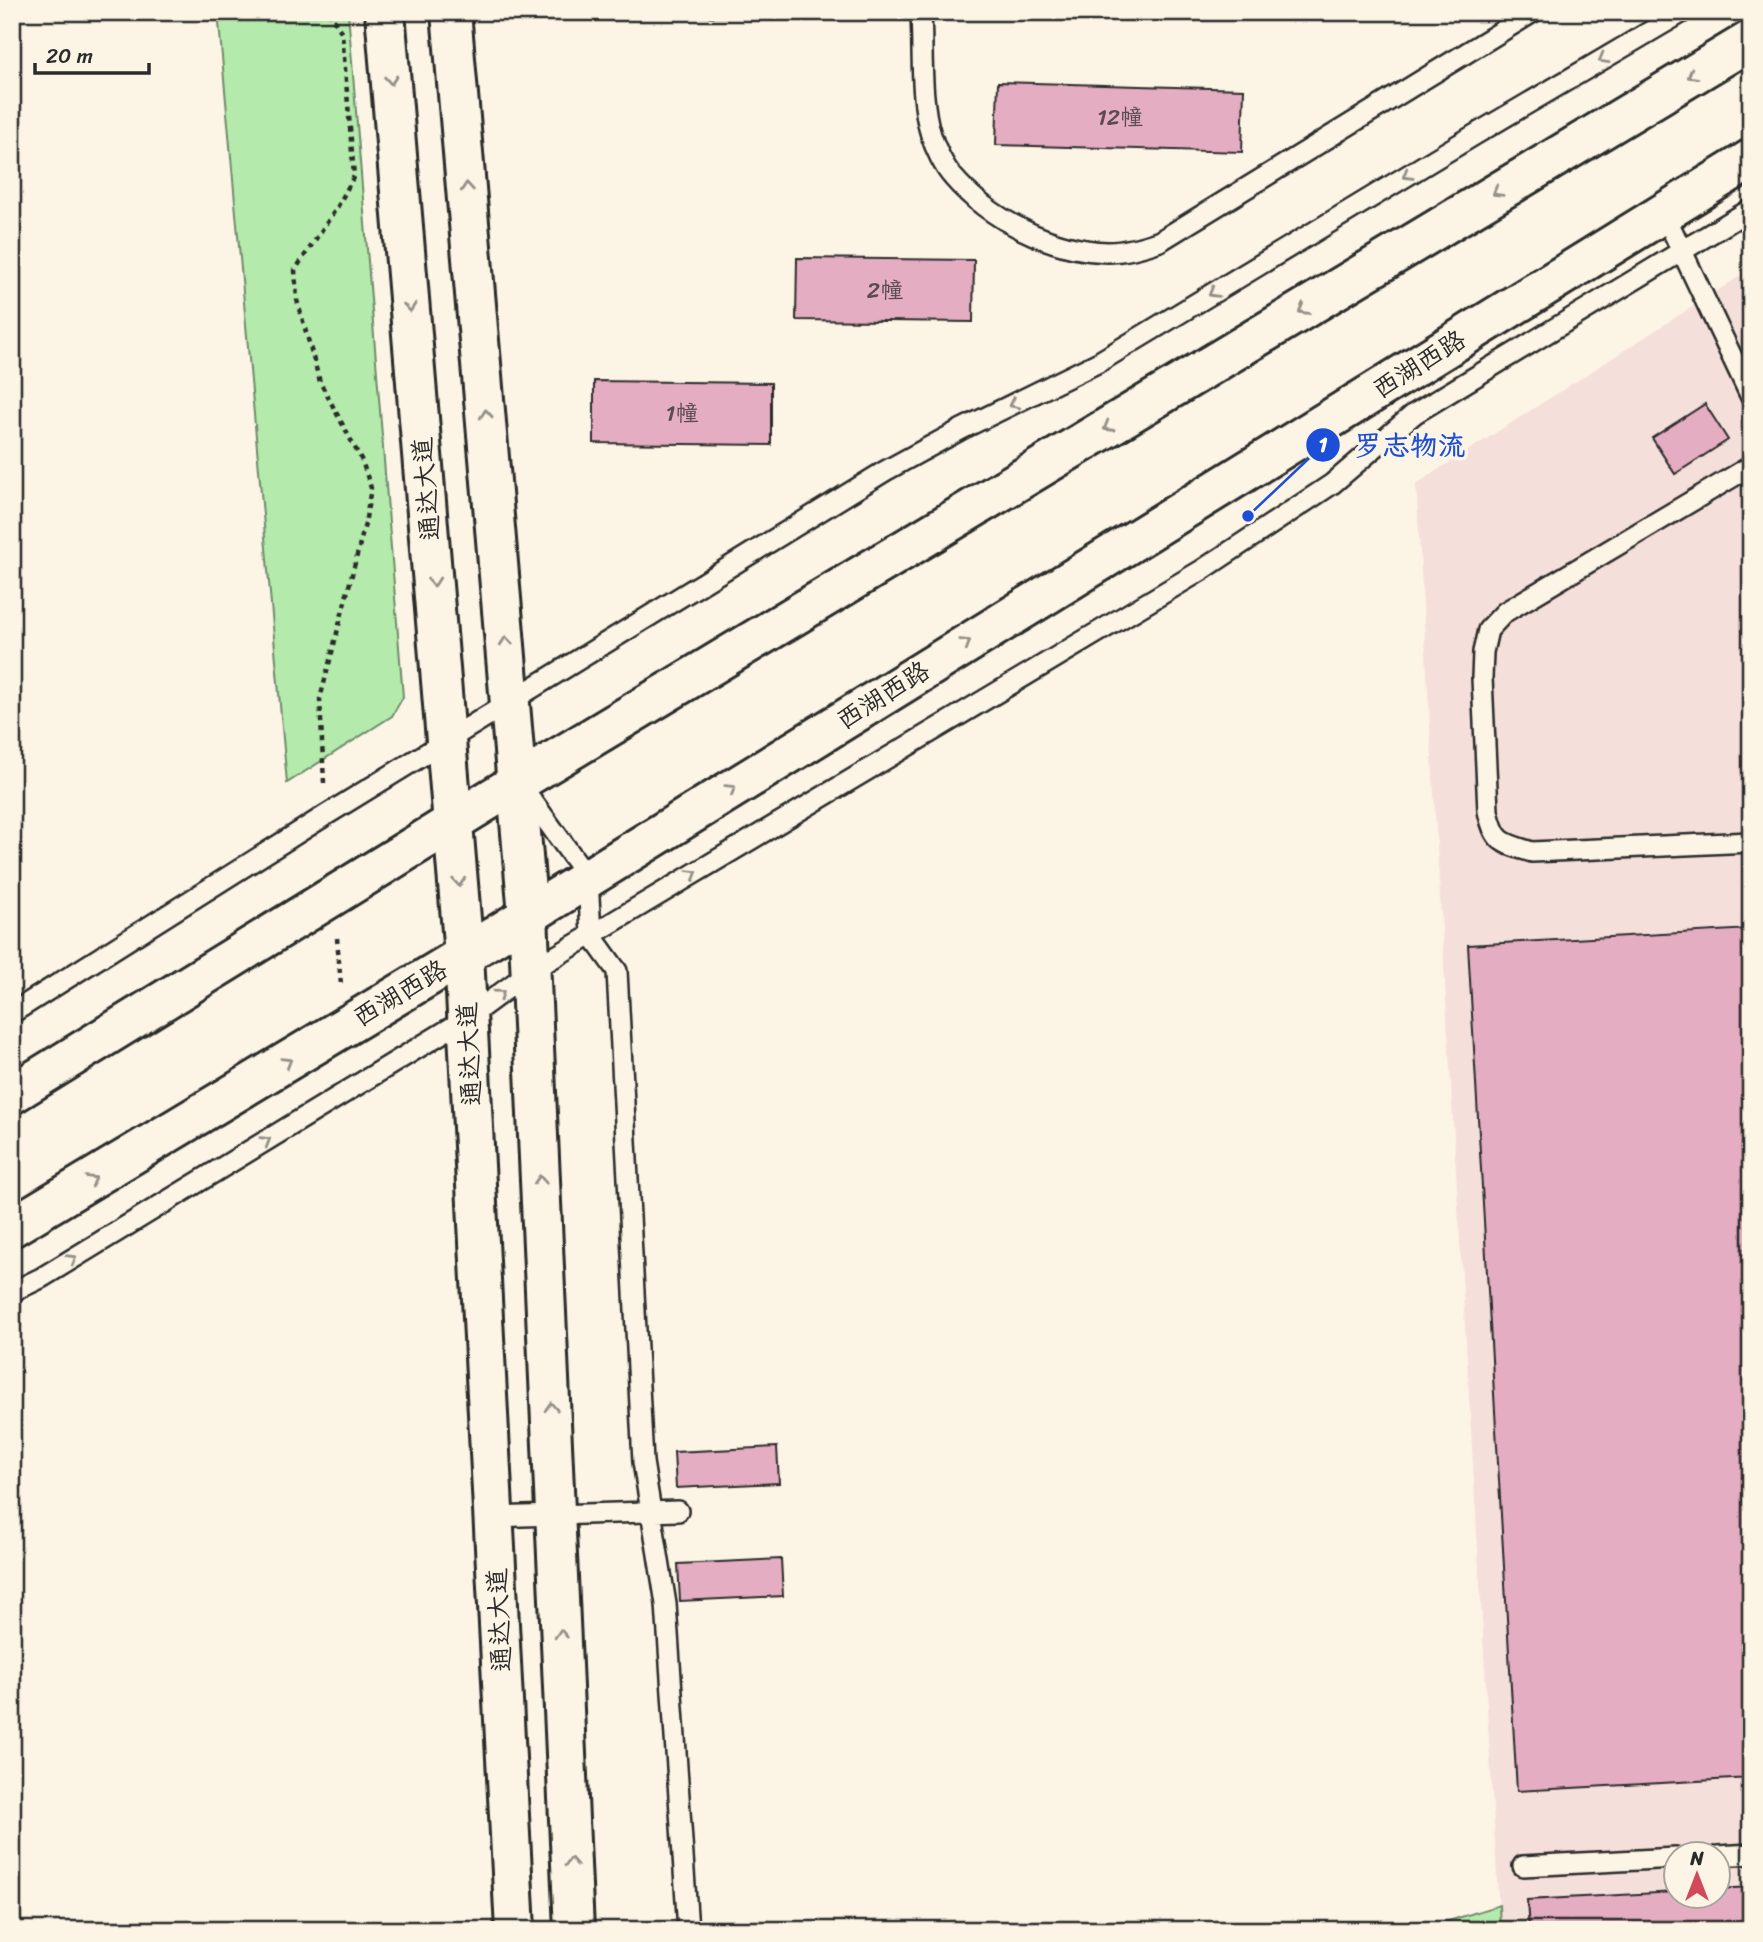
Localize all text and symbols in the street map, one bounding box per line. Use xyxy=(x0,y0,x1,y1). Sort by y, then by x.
scale bar xyxy=(35,32,149,76)
text: 20 m xyxy=(46,37,93,75)
one-way arrow xyxy=(1597,51,1610,64)
one-way arrow xyxy=(1687,66,1700,79)
one-way arrow xyxy=(383,75,398,86)
house number: 12幢 xyxy=(1097,97,1143,138)
one-way arrow xyxy=(1402,167,1415,180)
one-way arrow xyxy=(459,182,474,193)
one-way arrow xyxy=(1492,184,1505,197)
house number: 2幢 xyxy=(867,270,903,311)
one-way arrow xyxy=(1207,285,1220,298)
one-way arrow xyxy=(1297,301,1310,314)
one-way arrow xyxy=(402,302,417,313)
street label: 西湖西路 xyxy=(1363,317,1475,411)
house number: 1幢 xyxy=(666,393,698,434)
one-way arrow xyxy=(1009,396,1021,410)
one-way arrow xyxy=(479,408,494,419)
one-way arrow xyxy=(1102,419,1115,432)
callout: 罗志物流 xyxy=(1305,420,1480,469)
text: 罗志物流 xyxy=(1354,421,1466,470)
text: 1 xyxy=(1318,426,1328,464)
street label: 通达大道 xyxy=(399,435,453,543)
one-way arrow xyxy=(426,577,441,588)
one-way arrow xyxy=(499,635,514,646)
one-way arrow xyxy=(958,639,971,652)
street label: 西湖西路 xyxy=(827,648,939,742)
one-way arrow xyxy=(723,785,736,798)
one-way arrow xyxy=(686,869,699,882)
one-way arrow xyxy=(451,877,466,888)
street label: 西湖西路 xyxy=(344,946,456,1040)
one-way arrow xyxy=(492,989,505,1002)
street label: 通达大道 xyxy=(443,1001,495,1107)
one-way arrow xyxy=(279,1057,292,1070)
one-way arrow xyxy=(259,1136,272,1149)
one-way arrow xyxy=(533,1174,548,1185)
one-way arrow xyxy=(84,1175,97,1188)
one-way arrow xyxy=(64,1255,77,1268)
one-way arrow xyxy=(543,1401,558,1412)
street label: 通达大道 xyxy=(473,1567,525,1673)
one-way arrow xyxy=(553,1629,568,1640)
north arrow xyxy=(1662,1840,1732,1910)
text: N xyxy=(1689,1842,1704,1875)
one-way arrow xyxy=(564,1856,579,1867)

